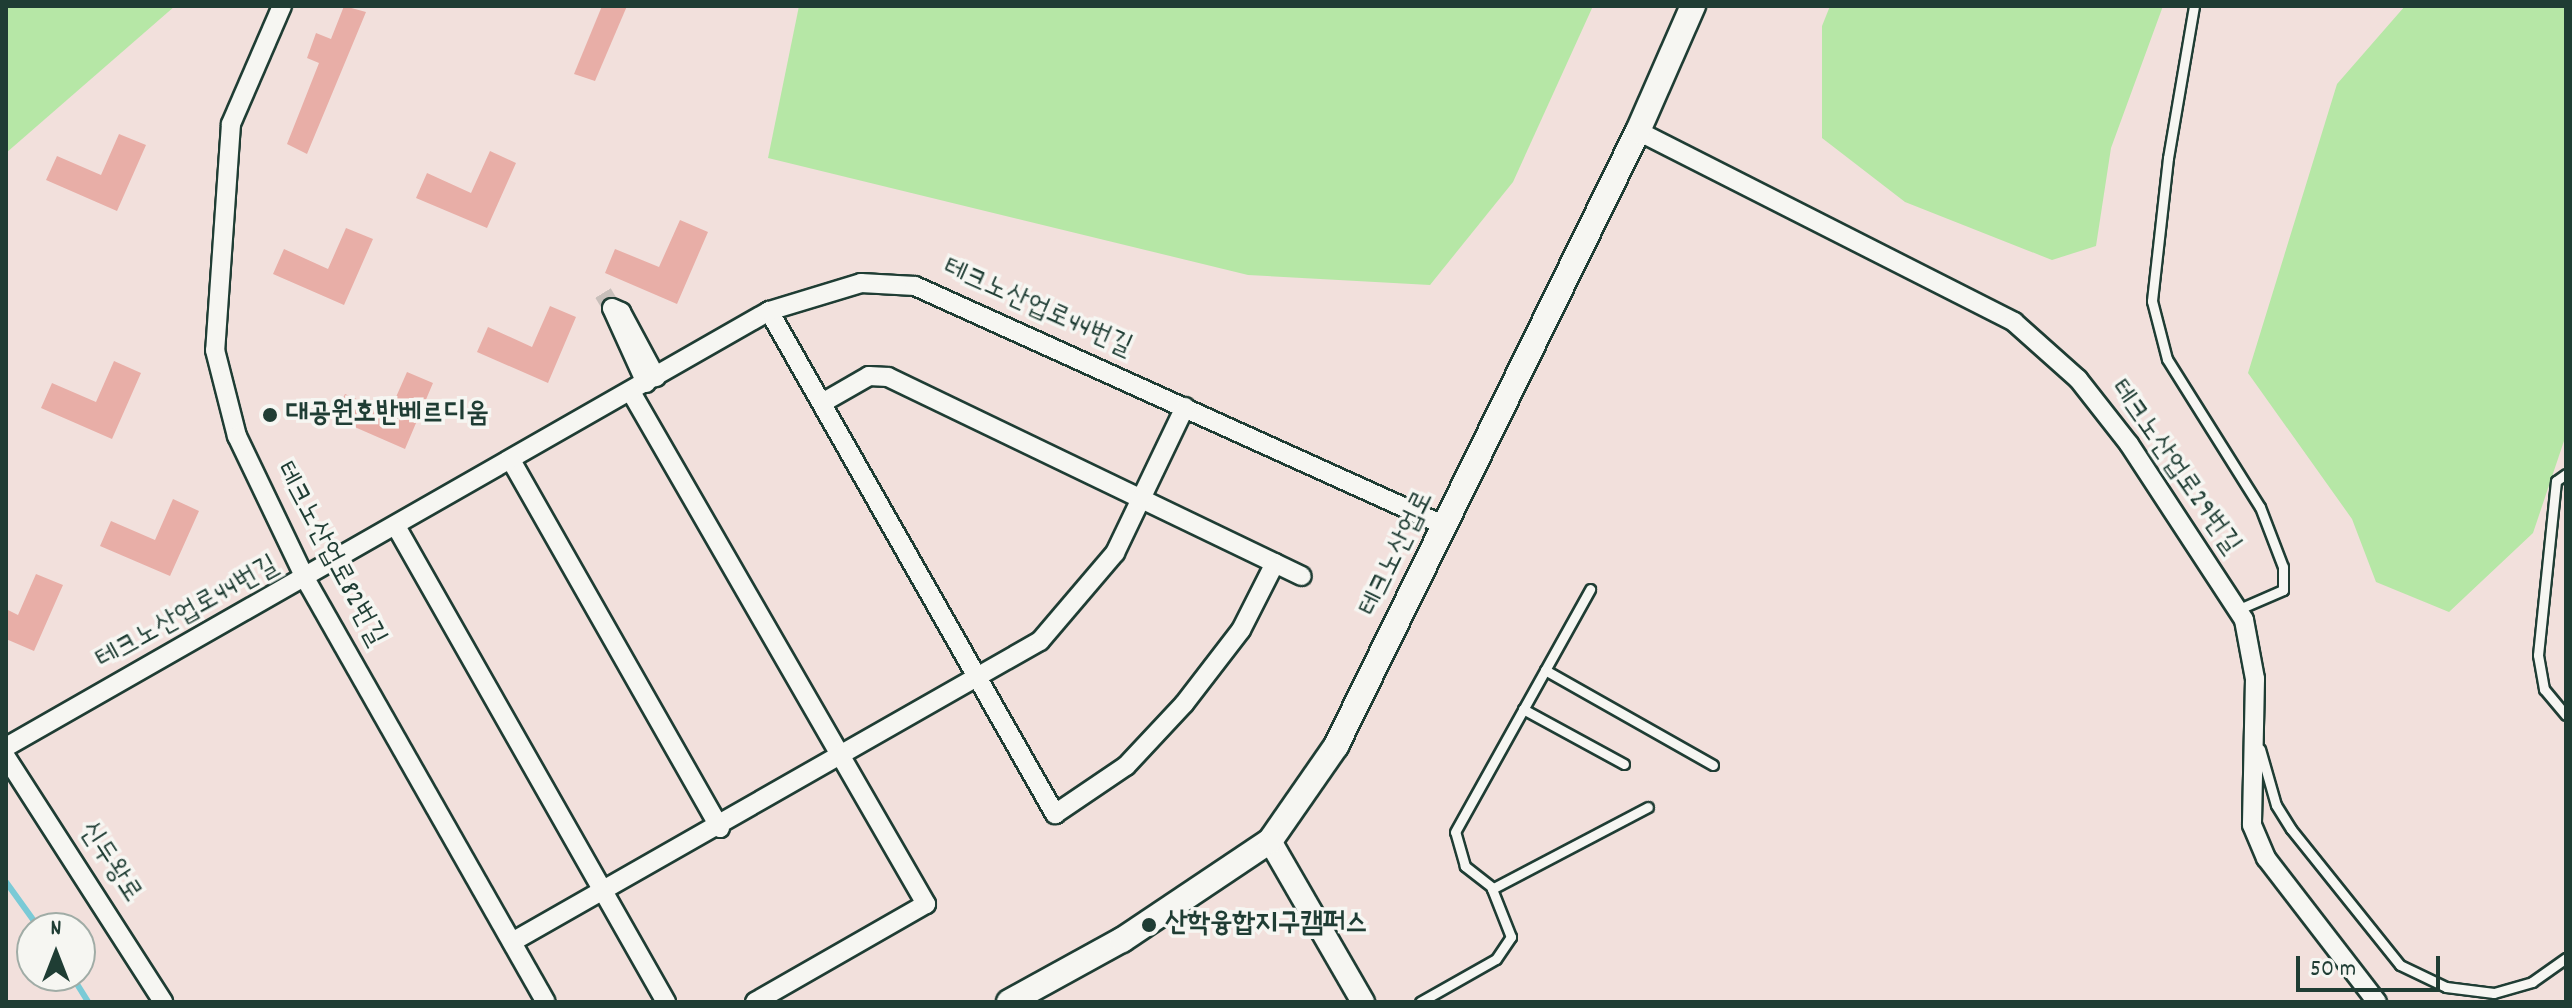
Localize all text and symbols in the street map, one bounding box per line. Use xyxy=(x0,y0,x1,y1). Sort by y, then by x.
street label: 테크노산업로44번길 xyxy=(937,252,1137,366)
street label: 테크노산업로29번길 xyxy=(2101,374,2247,562)
place label: 대공원호반베르디움 xyxy=(286,398,489,432)
marker: 대공원호반베르디움 xyxy=(261,406,279,424)
street label: 테크노산업로82번길 xyxy=(266,457,392,653)
street label: 테크노산업로 xyxy=(1353,486,1443,622)
street label: 테크노산업로44번길 xyxy=(91,550,285,678)
street label: 신두왕로 xyxy=(70,816,148,910)
place label: 산학융합지구캠퍼스 xyxy=(1165,908,1368,942)
north arrow xyxy=(16,912,96,992)
text: N xyxy=(51,914,61,945)
marker: 산학융합지구캠퍼스 xyxy=(1140,916,1158,934)
scale bar xyxy=(2300,940,2444,990)
text: 50 m xyxy=(2310,953,2356,987)

